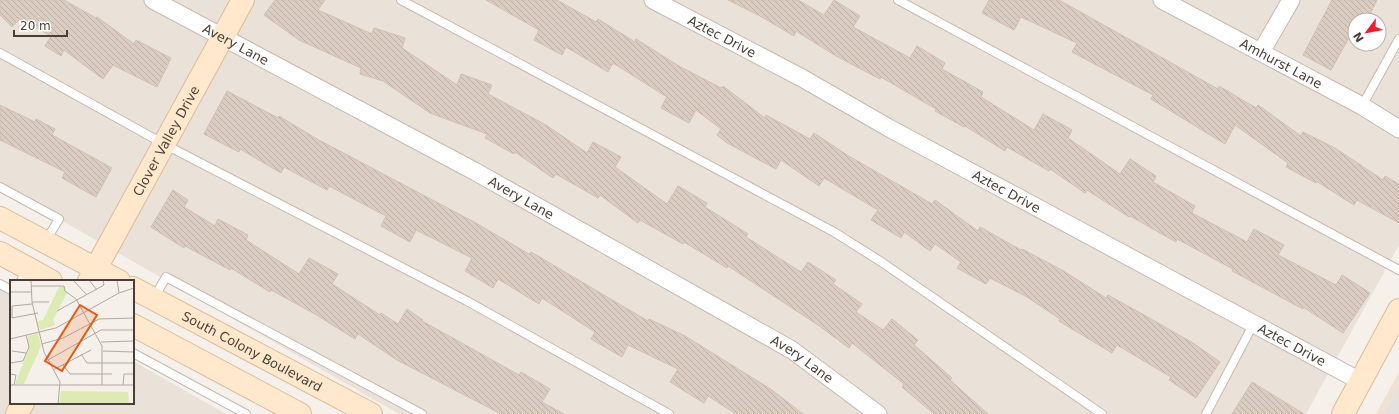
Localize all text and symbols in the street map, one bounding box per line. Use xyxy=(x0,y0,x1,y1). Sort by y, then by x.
scale bar xyxy=(14,12,67,38)
north arrow xyxy=(1347,12,1387,52)
street label: Aztec Drive xyxy=(685,13,759,61)
text: 20 m xyxy=(20,19,51,33)
street label: Avery Lane xyxy=(200,21,271,68)
text: N xyxy=(1351,30,1367,44)
street label: Amhurst Lane xyxy=(1237,36,1325,92)
street label: Clover Valley Drive xyxy=(130,83,203,199)
street label: Aztec Drive xyxy=(970,167,1043,216)
street label: Avery Lane xyxy=(486,174,556,222)
inset map xyxy=(10,280,134,404)
street label: South Colony Boulevard xyxy=(179,308,325,395)
street label: Aztec Drive xyxy=(1255,321,1328,369)
street label: Avery Lane xyxy=(768,333,836,386)

